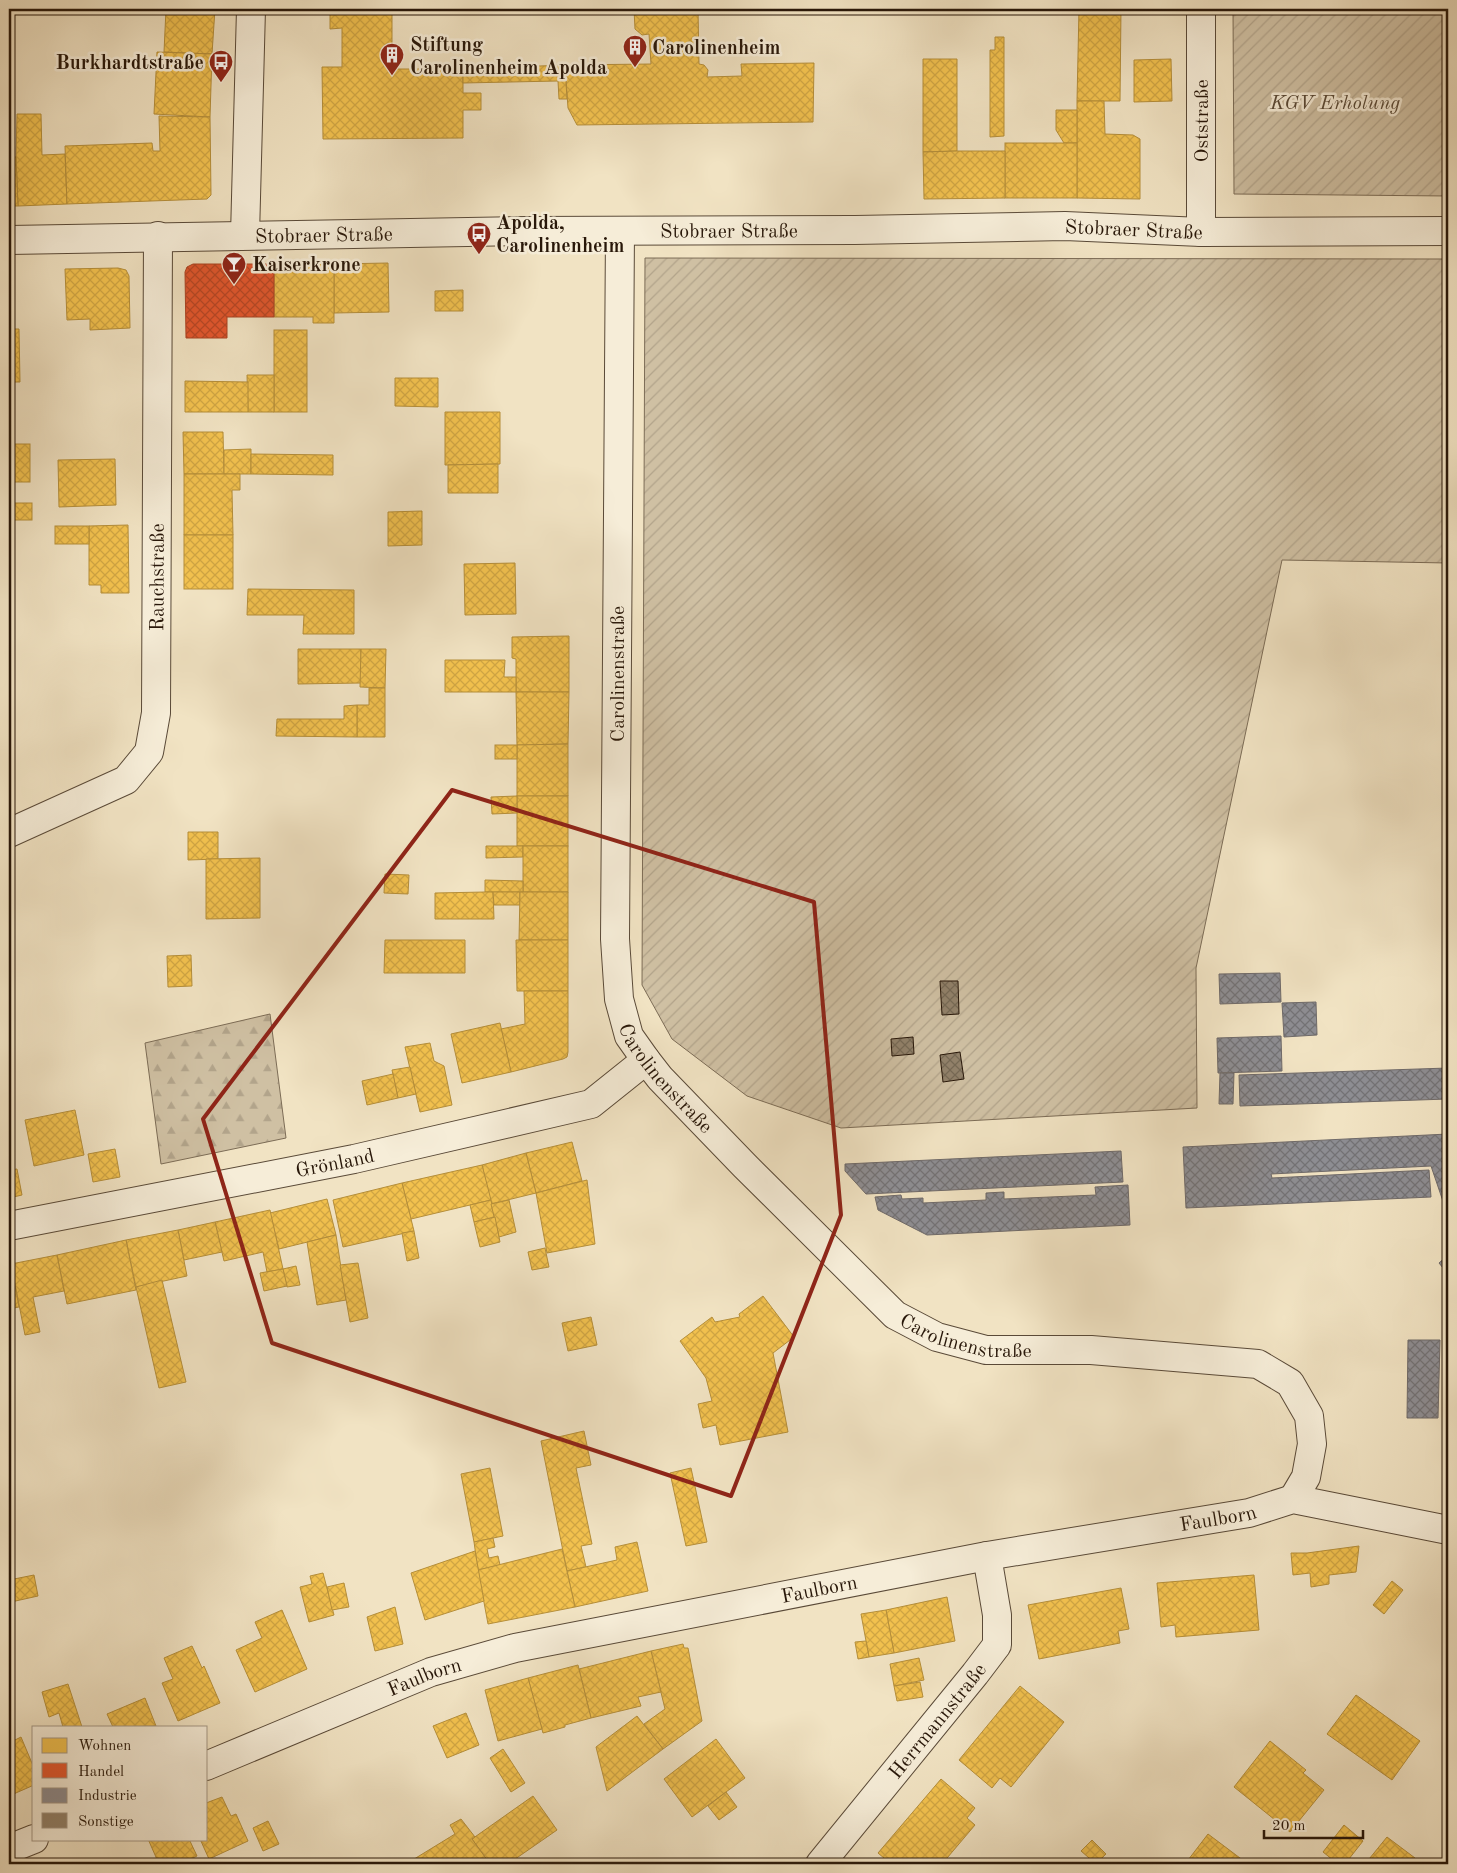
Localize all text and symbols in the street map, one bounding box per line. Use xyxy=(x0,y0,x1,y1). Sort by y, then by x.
building icon: Carolinenheim xyxy=(622,34,648,68)
place label: Stiftung Carolinenheim Apolda xyxy=(410,36,607,79)
place label: Carolinenheim xyxy=(652,39,780,59)
building icon: Stiftung Carolinenheim Apolda xyxy=(379,42,405,76)
bus stop icon: Burkhardtstraße xyxy=(208,49,234,83)
place label: Burkhardtstraße xyxy=(56,54,204,74)
street label: Oststraße xyxy=(1193,79,1213,163)
park label: KGV Erholung xyxy=(1269,94,1400,114)
place label: Apolda, Carolinenheim xyxy=(496,214,624,257)
street label: Stobraer Straße xyxy=(1064,218,1203,244)
bus stop icon: Apolda, Carolinenheim xyxy=(466,221,492,255)
street label: Stobraer Straße xyxy=(660,222,798,243)
street label: Stobraer Straße xyxy=(255,225,393,248)
bar icon: Kaiserkrone xyxy=(221,251,247,285)
place label: Kaiserkrone xyxy=(252,256,361,276)
street label: Rauchstraße xyxy=(148,523,169,631)
street label: Carolinenstraße xyxy=(609,606,629,742)
street label: Carolinenstraße xyxy=(614,1022,715,1138)
street label: Grönland xyxy=(294,1147,377,1182)
street label: Carolinenstraße xyxy=(896,1311,1032,1362)
street label: Faulborn xyxy=(1178,1503,1260,1536)
street label: Faulborn xyxy=(780,1573,860,1608)
street label: Faulborn xyxy=(385,1656,464,1701)
street label: Herrmannstraße xyxy=(886,1660,991,1783)
legend xyxy=(32,1726,208,1840)
text: Wohnen xyxy=(78,1739,131,1754)
text: Handel xyxy=(78,1765,124,1780)
text: Industrie xyxy=(78,1789,137,1804)
scale bar xyxy=(1264,1808,1363,1840)
text: Sonstige xyxy=(78,1815,134,1830)
text: 20 m xyxy=(1272,1819,1306,1834)

